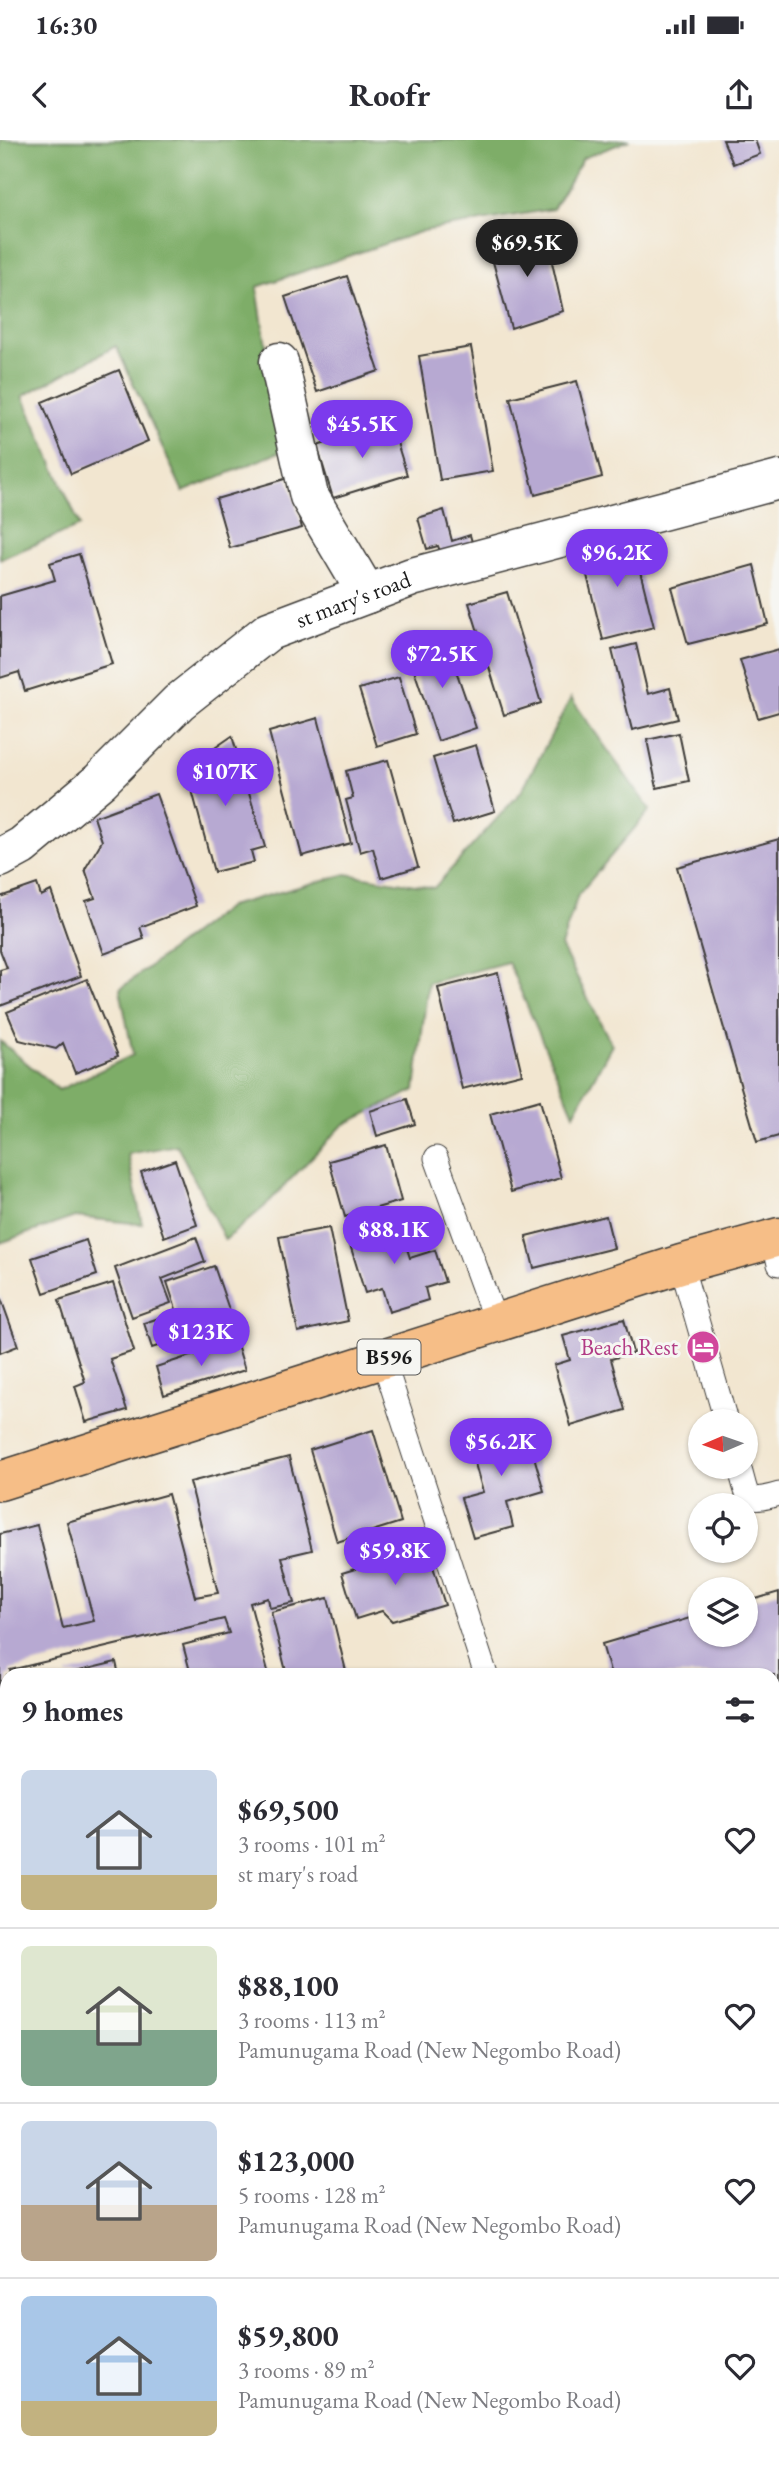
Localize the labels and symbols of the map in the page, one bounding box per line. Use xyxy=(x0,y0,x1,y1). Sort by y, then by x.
pin: $69.5K xyxy=(470,220,584,279)
pin: $45.5K xyxy=(305,400,419,460)
pin: $96.2K xyxy=(560,530,674,589)
street label: st mary's road xyxy=(292,564,415,634)
pin: $72.5K xyxy=(385,630,499,690)
pin: $107K xyxy=(176,748,274,808)
pin: $88.1K xyxy=(337,1206,451,1266)
pin: $123K xyxy=(152,1308,250,1368)
hotel icon: Beach Rest xyxy=(684,1328,722,1366)
place label: Beach Rest xyxy=(581,1332,679,1362)
road number: B596 xyxy=(358,1340,420,1374)
north arrow xyxy=(688,1409,758,1479)
pin: $56.2K xyxy=(444,1418,558,1478)
pin: $59.8K xyxy=(338,1528,452,1587)

